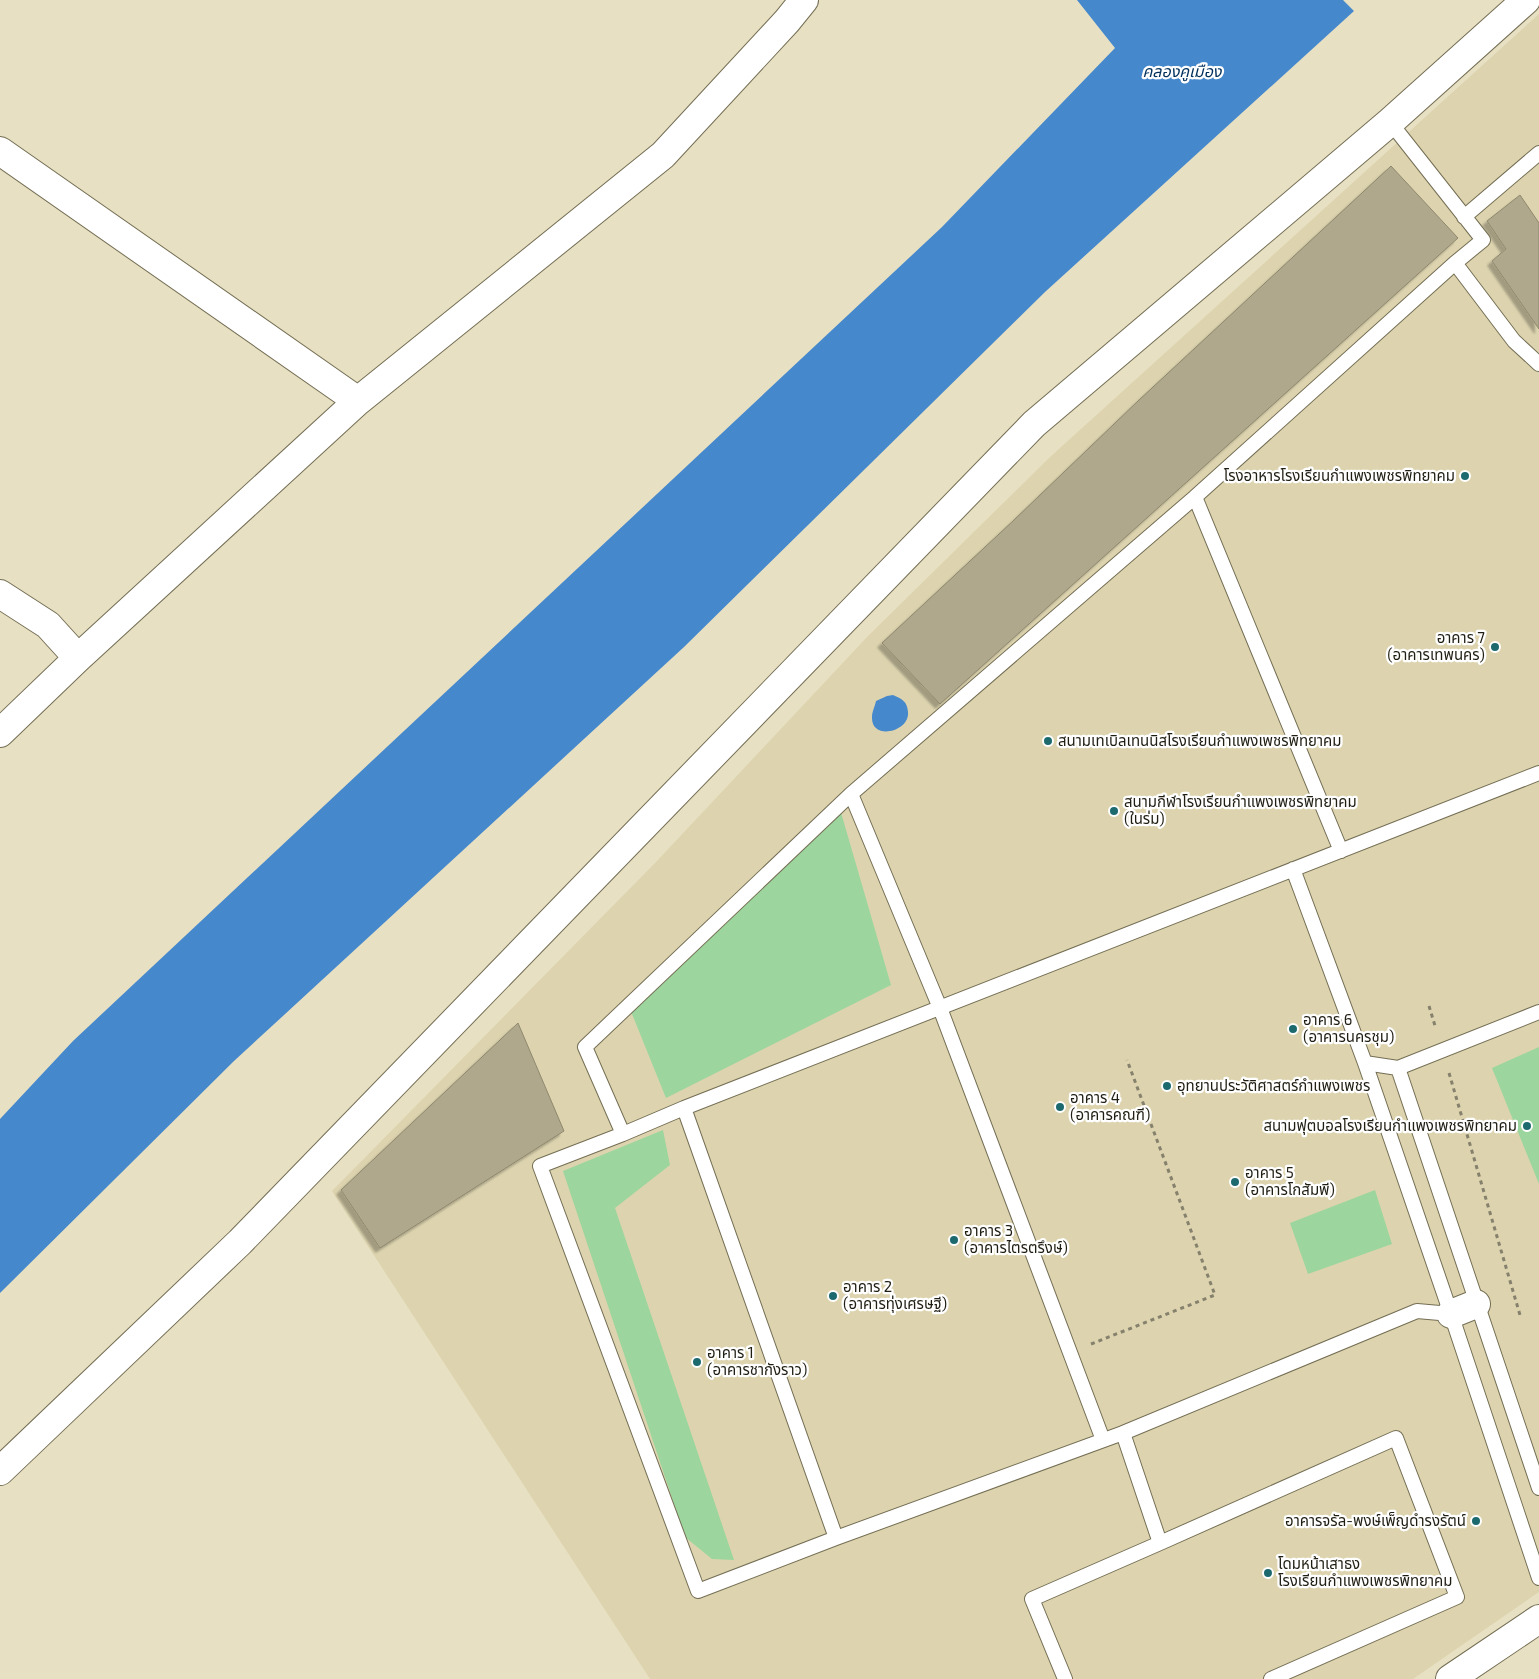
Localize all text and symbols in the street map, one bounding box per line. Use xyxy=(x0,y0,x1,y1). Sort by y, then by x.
water label: คลองคูเมือง xyxy=(1143,61,1223,82)
place label: โรงอาหารโรงเรียนกำแพงเพชรพิทยาคม xyxy=(1224,466,1455,484)
marker: โรงอาหารโรงเรียนกำแพงเพชรพิทยาคม xyxy=(1459,470,1471,482)
place label: อาคาร 7 (อาคารเทพนคร) xyxy=(1387,628,1485,663)
marker: อาคาร 7 (อาคารเทพนคร) xyxy=(1489,641,1501,653)
place label: สนามเทเบิลเทนนิสโรงเรียนกำแพงเพชรพิทยาคม xyxy=(1058,731,1342,749)
marker: สนามเทเบิลเทนนิสโรงเรียนกำแพงเพชรพิทยาคม xyxy=(1042,735,1054,747)
place label: สนามกีฬาโรงเรียนกำแพงเพชรพิทยาคม (ในร่ม) xyxy=(1124,792,1357,827)
marker: สนามกีฬาโรงเรียนกำแพงเพชรพิทยาคม (ในร่ม) xyxy=(1108,805,1120,817)
place label: อาคาร 6 (อาคารนครชุม) xyxy=(1303,1010,1394,1046)
marker: อาคาร 6 (อาคารนครชุม) xyxy=(1287,1023,1299,1035)
place label: อุทยานประวัติศาสตร์กำแพงเพชร xyxy=(1177,1076,1370,1095)
marker: อุทยานประวัติศาสตร์กำแพงเพชร xyxy=(1161,1080,1173,1092)
place label: อาคาร 4 (อาคารคณฑี) xyxy=(1070,1088,1150,1123)
marker: อาคาร 4 (อาคารคณฑี) xyxy=(1054,1101,1066,1113)
place label: สนามฟุตบอลโรงเรียนกำแพงเพชรพิทยาคม xyxy=(1263,1116,1517,1135)
marker: สนามฟุตบอลโรงเรียนกำแพงเพชรพิทยาคม xyxy=(1521,1120,1533,1132)
place label: อาคาร 5 (อาคารโกสัมพี) xyxy=(1245,1163,1335,1198)
marker: อาคาร 5 (อาคารโกสัมพี) xyxy=(1229,1176,1241,1188)
place label: อาคาร 3 (อาคารไตรตรึงษ์) xyxy=(964,1221,1068,1256)
marker: อาคาร 3 (อาคารไตรตรึงษ์) xyxy=(948,1234,960,1246)
place label: อาคาร 2 (อาคารทุ่งเศรษฐี) xyxy=(843,1277,947,1313)
marker: อาคาร 2 (อาคารทุ่งเศรษฐี) xyxy=(827,1290,839,1302)
place label: อาคาร 1 (อาคารชากังราว) xyxy=(707,1343,807,1378)
marker: อาคาร 1 (อาคารชากังราว) xyxy=(691,1356,703,1368)
place label: อาคารจรัล-พงษ์เพ็ญดำรงรัตน์ xyxy=(1285,1511,1466,1529)
marker: อาคารจรัล-พงษ์เพ็ญดำรงรัตน์ xyxy=(1470,1515,1482,1527)
place label: โดมหน้าเสาธง โรงเรียนกำแพงเพชรพิทยาคม xyxy=(1278,1554,1452,1589)
marker: โดมหน้าเสาธง โรงเรียนกำแพงเพชรพิทยาคม xyxy=(1262,1567,1274,1579)

